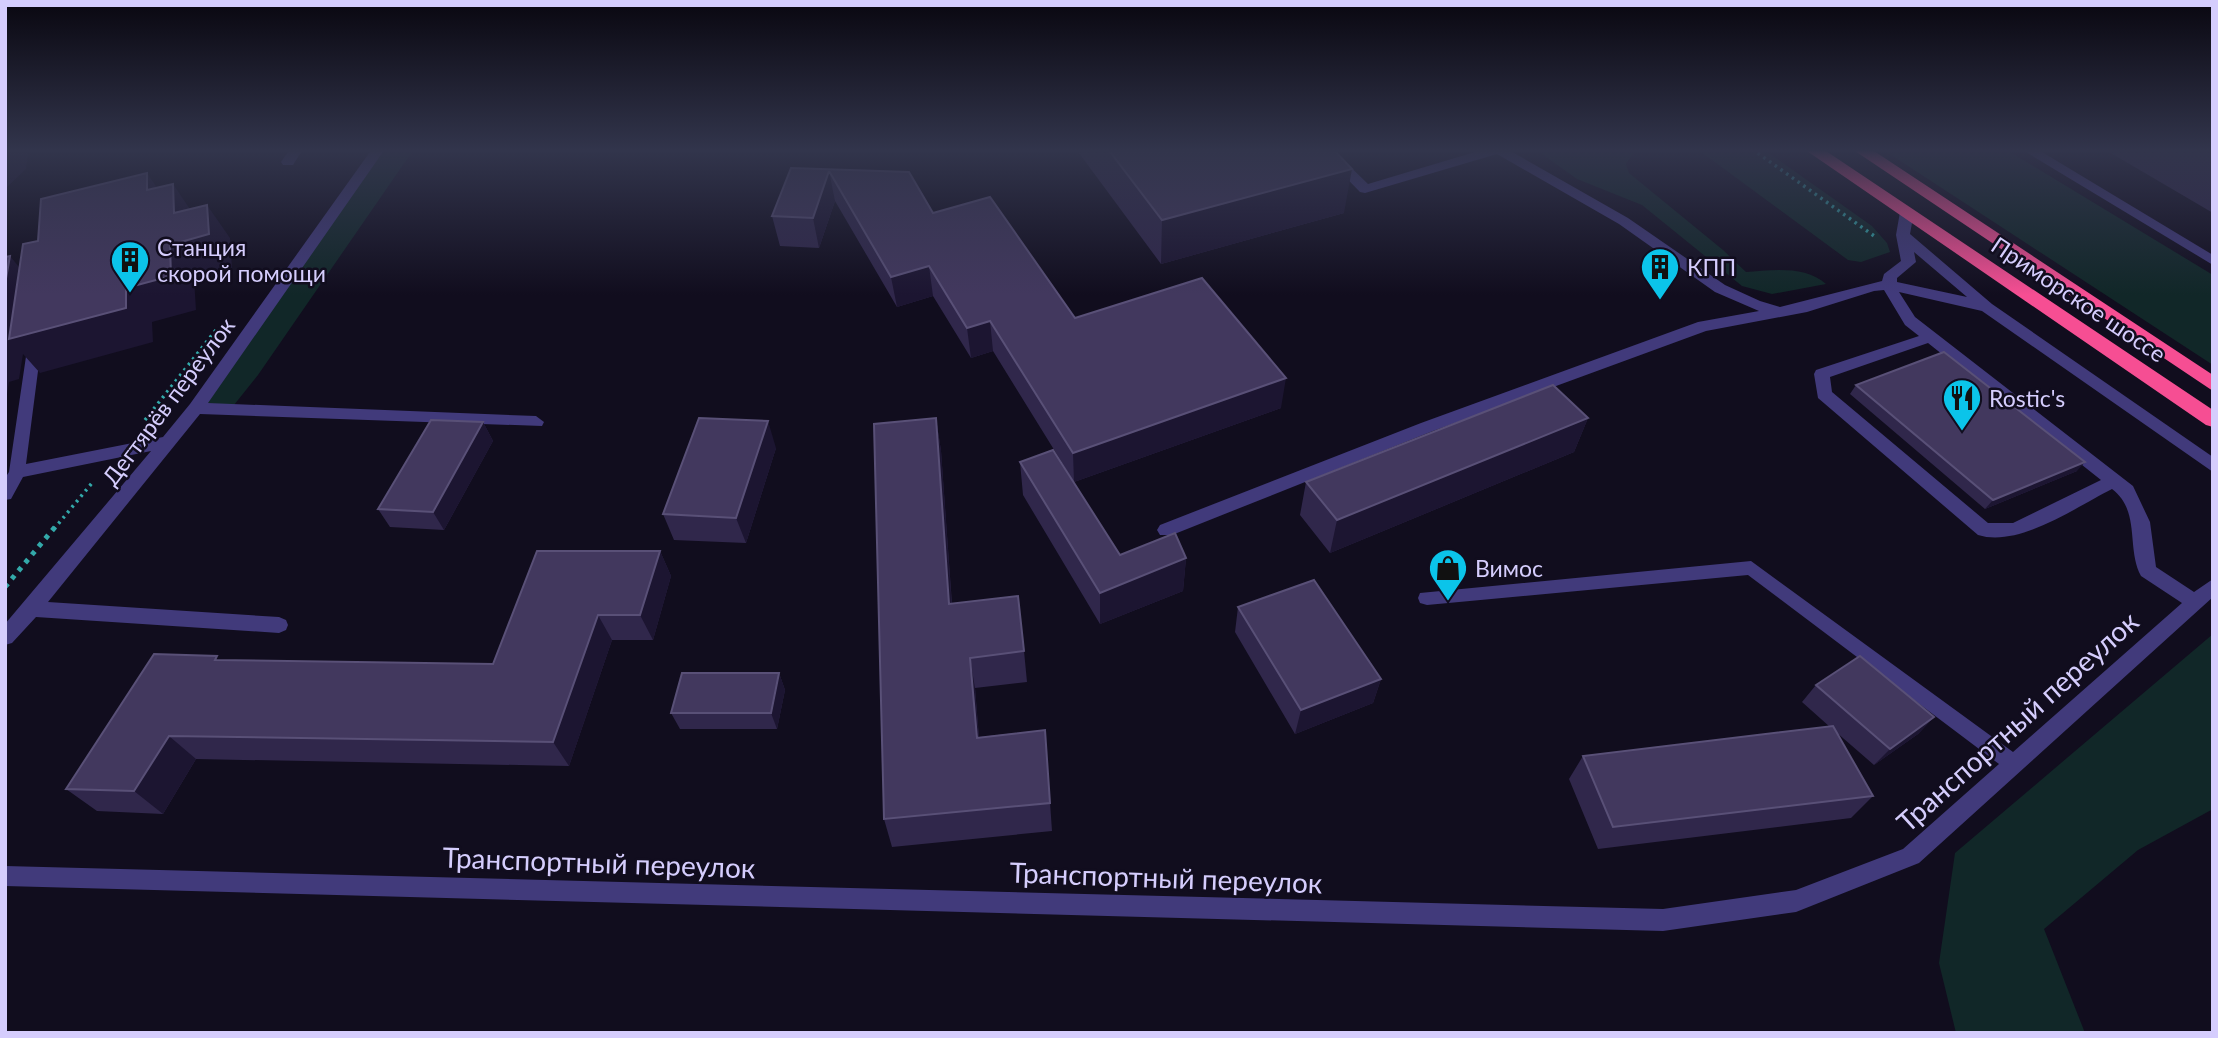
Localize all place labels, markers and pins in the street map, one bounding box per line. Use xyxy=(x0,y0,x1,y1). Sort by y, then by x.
place label: Станция скорой помощи xyxy=(157,233,326,287)
building icon: Станция скорой помощи xyxy=(109,239,151,294)
building icon: КПП xyxy=(1639,246,1681,301)
place label: КПП xyxy=(1687,253,1736,281)
restaurant icon: Rostic's xyxy=(1941,377,1983,432)
place label: Rostic's xyxy=(1989,384,2065,412)
shop icon: Вимос xyxy=(1427,547,1469,602)
place label: Вимос xyxy=(1475,554,1543,582)

